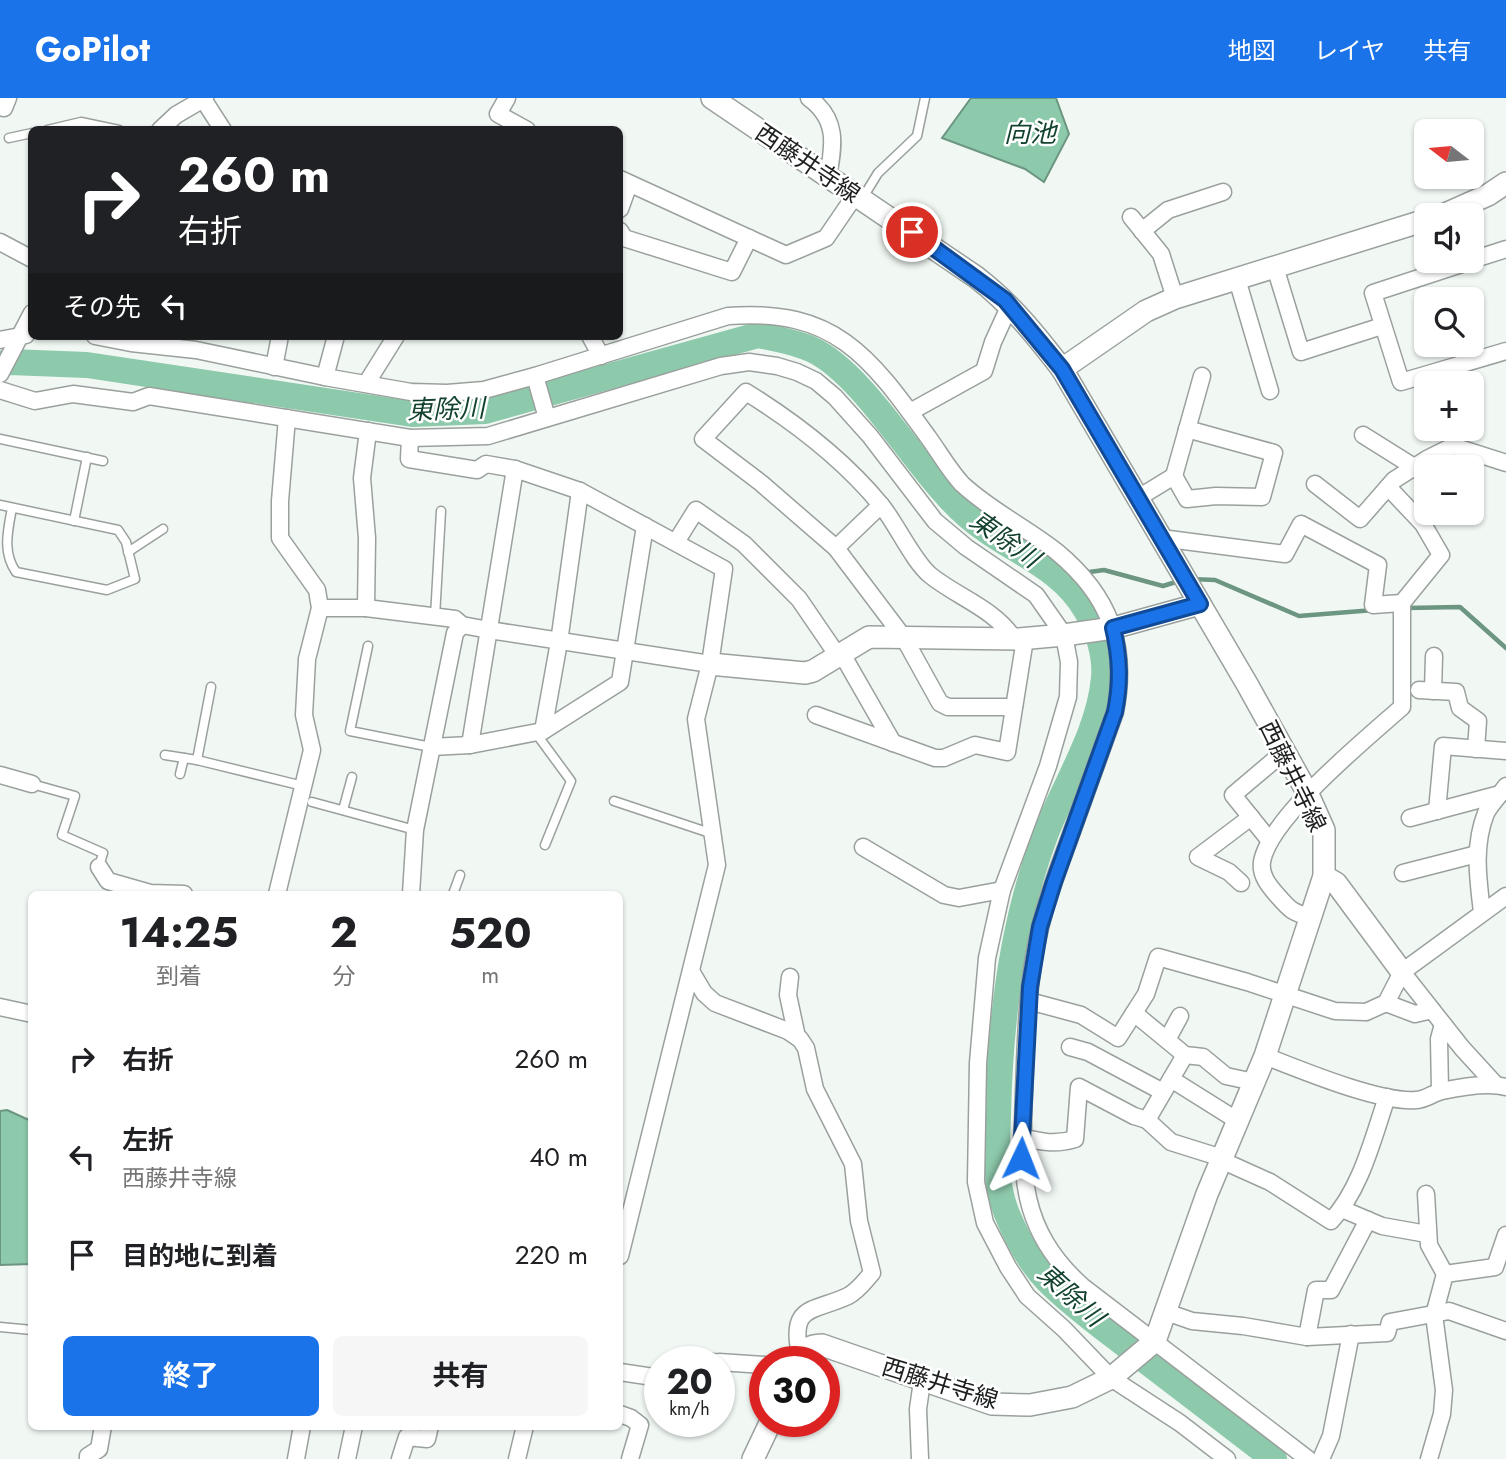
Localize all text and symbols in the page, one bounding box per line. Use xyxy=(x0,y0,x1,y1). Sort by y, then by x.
text: GoPilot xyxy=(35,26,150,73)
text: 地図 xyxy=(1228,33,1276,68)
text: レイヤ xyxy=(1314,33,1385,68)
text: 共有 xyxy=(1423,33,1471,68)
water label: 向池 xyxy=(1004,114,1059,152)
street label: 西藤井寺線 xyxy=(748,115,868,211)
north arrow xyxy=(1414,119,1484,189)
map controls xyxy=(1414,119,1484,525)
text: 260 m xyxy=(178,140,330,210)
icon: right xyxy=(63,154,154,245)
pin xyxy=(882,202,942,262)
button: sound xyxy=(1414,203,1484,273)
text: 右折 xyxy=(178,208,242,254)
icon: arrive xyxy=(893,213,931,251)
icon: left xyxy=(155,287,193,325)
button: search xyxy=(1414,287,1484,357)
text: その先 xyxy=(63,288,141,326)
button: + xyxy=(1414,371,1484,441)
water label: 東除川 xyxy=(406,389,489,429)
button: − xyxy=(1414,455,1484,525)
water label: 東除川 xyxy=(962,501,1050,579)
street label: 西藤井寺線 xyxy=(1251,714,1335,838)
text: 14:25 xyxy=(120,902,238,963)
text: 2 xyxy=(330,902,357,963)
text: 520 xyxy=(449,903,531,964)
text: m xyxy=(481,958,499,992)
text: 到着 xyxy=(156,959,202,993)
text: 分 xyxy=(332,959,355,993)
icon: right xyxy=(63,1040,101,1078)
text: 260 m xyxy=(515,1040,588,1078)
text: 右折 xyxy=(122,1041,174,1079)
text: 左折 xyxy=(122,1121,174,1159)
position arrow xyxy=(984,1121,1058,1195)
icon: left xyxy=(63,1138,101,1176)
text: 40 m xyxy=(529,1138,588,1176)
text: 西藤井寺線 xyxy=(122,1161,237,1195)
icon: arrive xyxy=(63,1236,101,1274)
text: 220 m xyxy=(515,1236,588,1274)
text: 目的地に到着 xyxy=(122,1237,278,1275)
water label: 東除川 xyxy=(1029,1255,1115,1337)
button: 終了 xyxy=(63,1336,319,1416)
button: 共有 xyxy=(333,1336,588,1416)
speed limit sign: 30 xyxy=(749,1346,840,1437)
street label: 西藤井寺線 xyxy=(878,1349,1002,1417)
text: 20 xyxy=(666,1357,713,1407)
text: km/h xyxy=(669,1396,710,1422)

